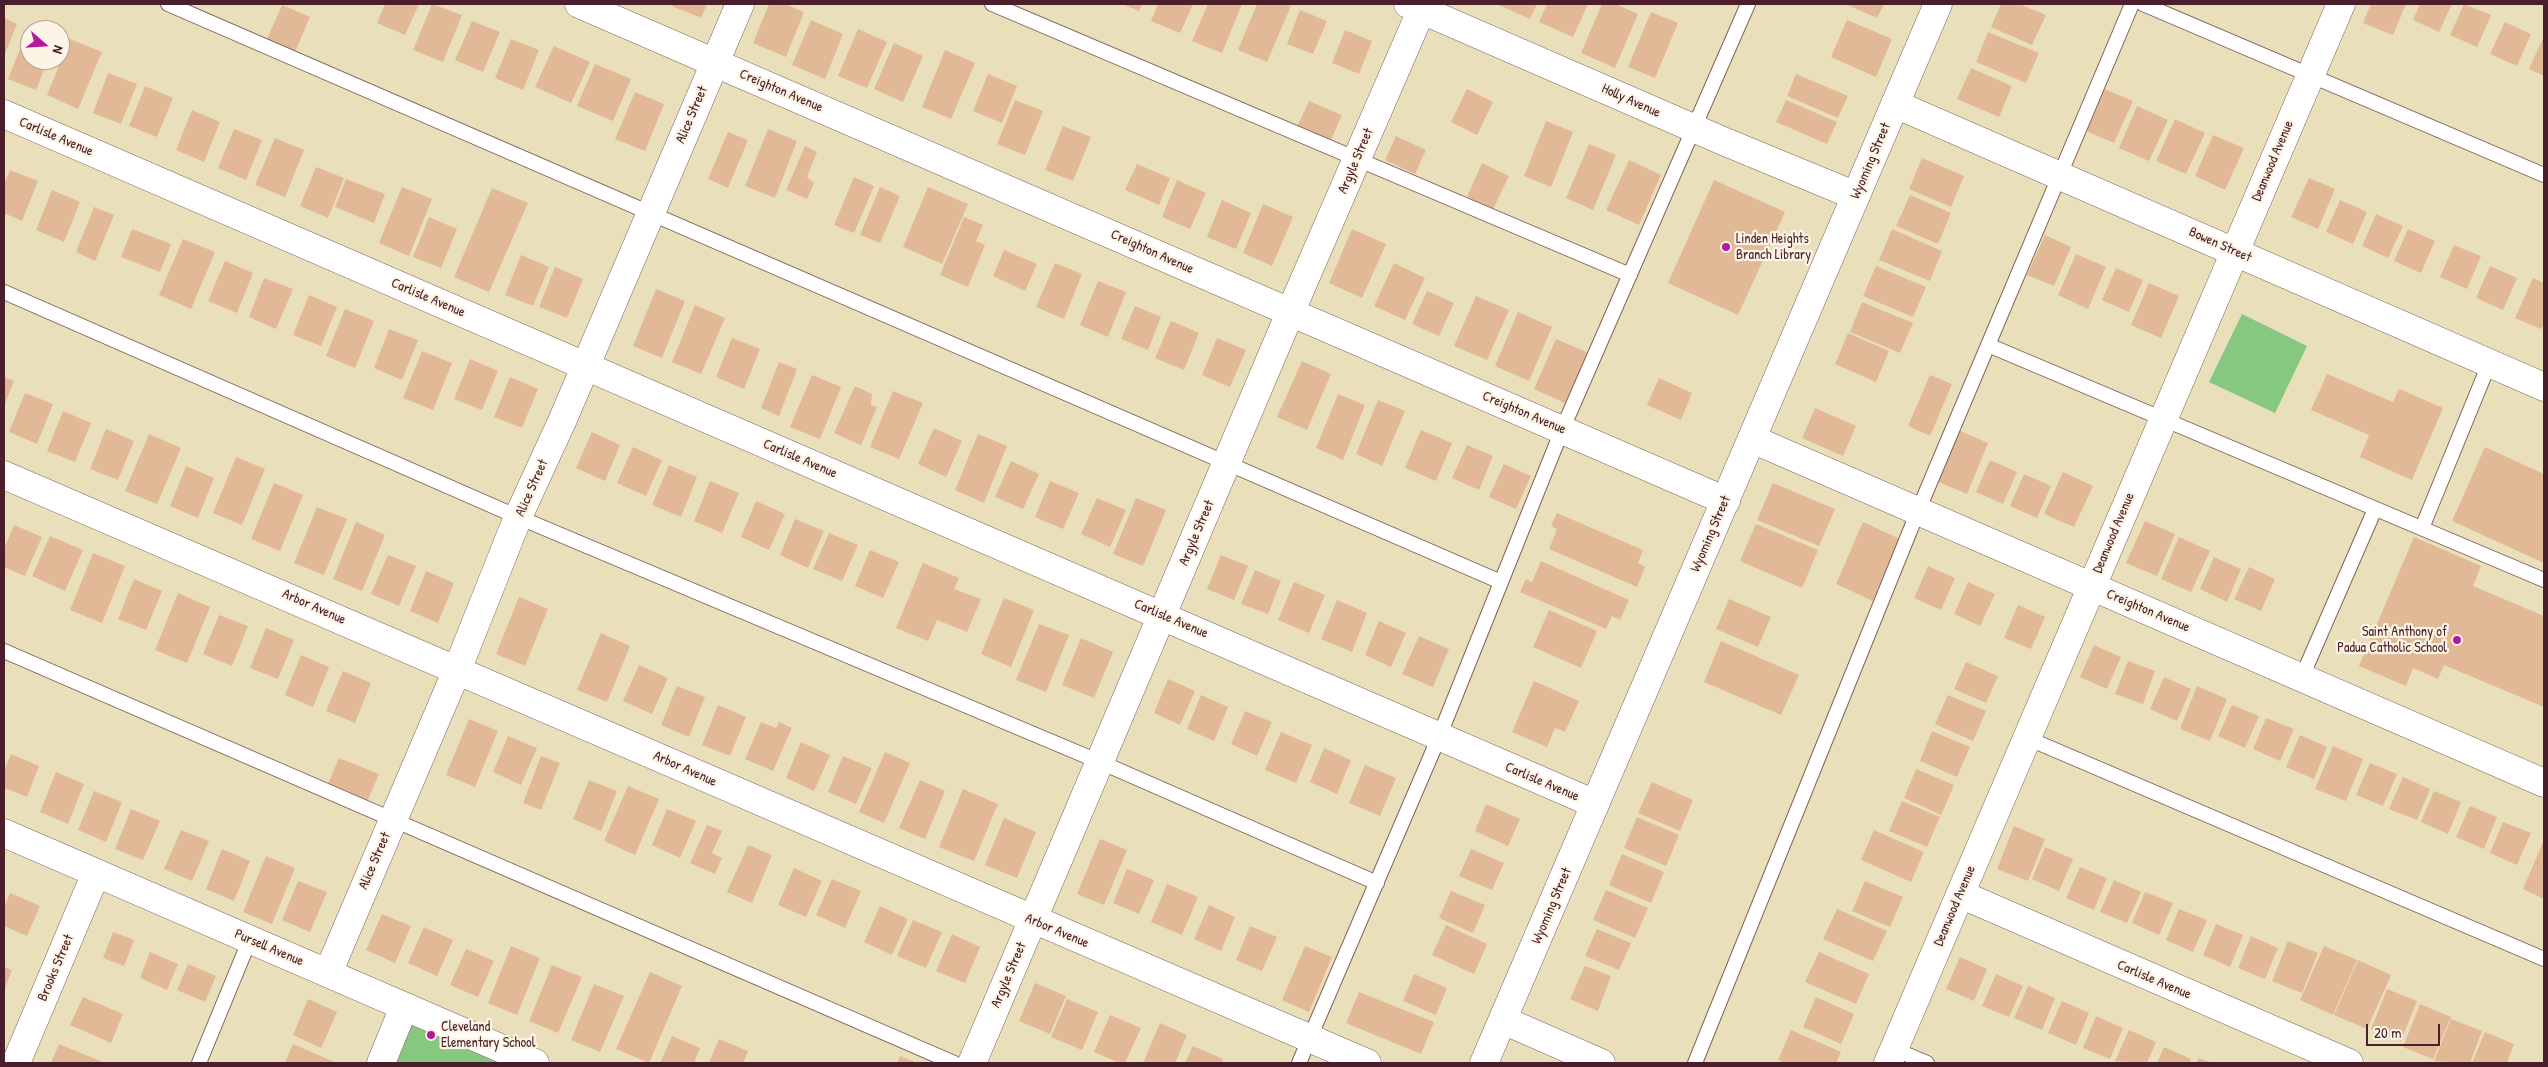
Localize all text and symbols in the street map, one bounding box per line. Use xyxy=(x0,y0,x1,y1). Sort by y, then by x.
north arrow xyxy=(20,20,70,70)
text: N xyxy=(49,43,69,56)
street label: Creighton Avenue xyxy=(737,66,825,116)
street label: Holly Avenue xyxy=(1599,81,1663,121)
street label: Alice Street xyxy=(672,84,712,146)
street label: Carlisle Avenue xyxy=(16,114,96,160)
street label: Deanwood Avenue xyxy=(2248,118,2298,204)
street label: Wyoming Street xyxy=(1847,120,1895,202)
street label: Argyle Street xyxy=(1335,126,1377,196)
street label: Bowen Street xyxy=(2186,224,2254,266)
street label: Creighton Avenue xyxy=(1108,226,1196,278)
place label: Linden Heights Branch Library xyxy=(1736,231,1811,264)
marker: Linden Heights Branch Library xyxy=(1720,241,1732,253)
street label: Carlisle Avenue xyxy=(388,275,468,321)
street label: Creighton Avenue xyxy=(1480,388,1568,438)
street label: Carlisle Avenue xyxy=(760,436,840,482)
street label: Alice Street xyxy=(512,457,552,519)
street label: Deanwood Avenue xyxy=(2089,490,2139,576)
street label: Wyoming Street xyxy=(1687,493,1735,575)
street label: Argyle Street xyxy=(1176,498,1218,568)
street label: Arbor Avenue xyxy=(280,586,348,628)
street label: Creighton Avenue xyxy=(2104,586,2192,636)
street label: Carlisle Avenue xyxy=(1131,596,1211,642)
place label: Saint Anthony of Padua Catholic School xyxy=(2337,624,2447,656)
marker: Saint Anthony of Padua Catholic School xyxy=(2451,634,2463,646)
street label: Arbor Avenue xyxy=(651,748,719,790)
street label: Carlisle Avenue xyxy=(1502,759,1582,805)
street label: Alice Street xyxy=(355,830,395,892)
street label: Deanwood Avenue xyxy=(1930,863,1980,949)
street label: Wyoming Street xyxy=(1528,865,1576,947)
street label: Arbor Avenue xyxy=(1023,910,1091,952)
street label: Pursell Avenue xyxy=(232,926,306,970)
street label: Brooks Street xyxy=(34,932,78,1004)
street label: Argyle Street xyxy=(988,940,1030,1010)
street label: Carlisle Avenue xyxy=(2114,957,2194,1003)
scale bar xyxy=(2368,1014,2442,1046)
place label: Cleveland Elementary School xyxy=(441,1019,535,1052)
text: 20 m xyxy=(2374,1022,2401,1043)
marker: Cleveland Elementary School xyxy=(425,1029,437,1041)

